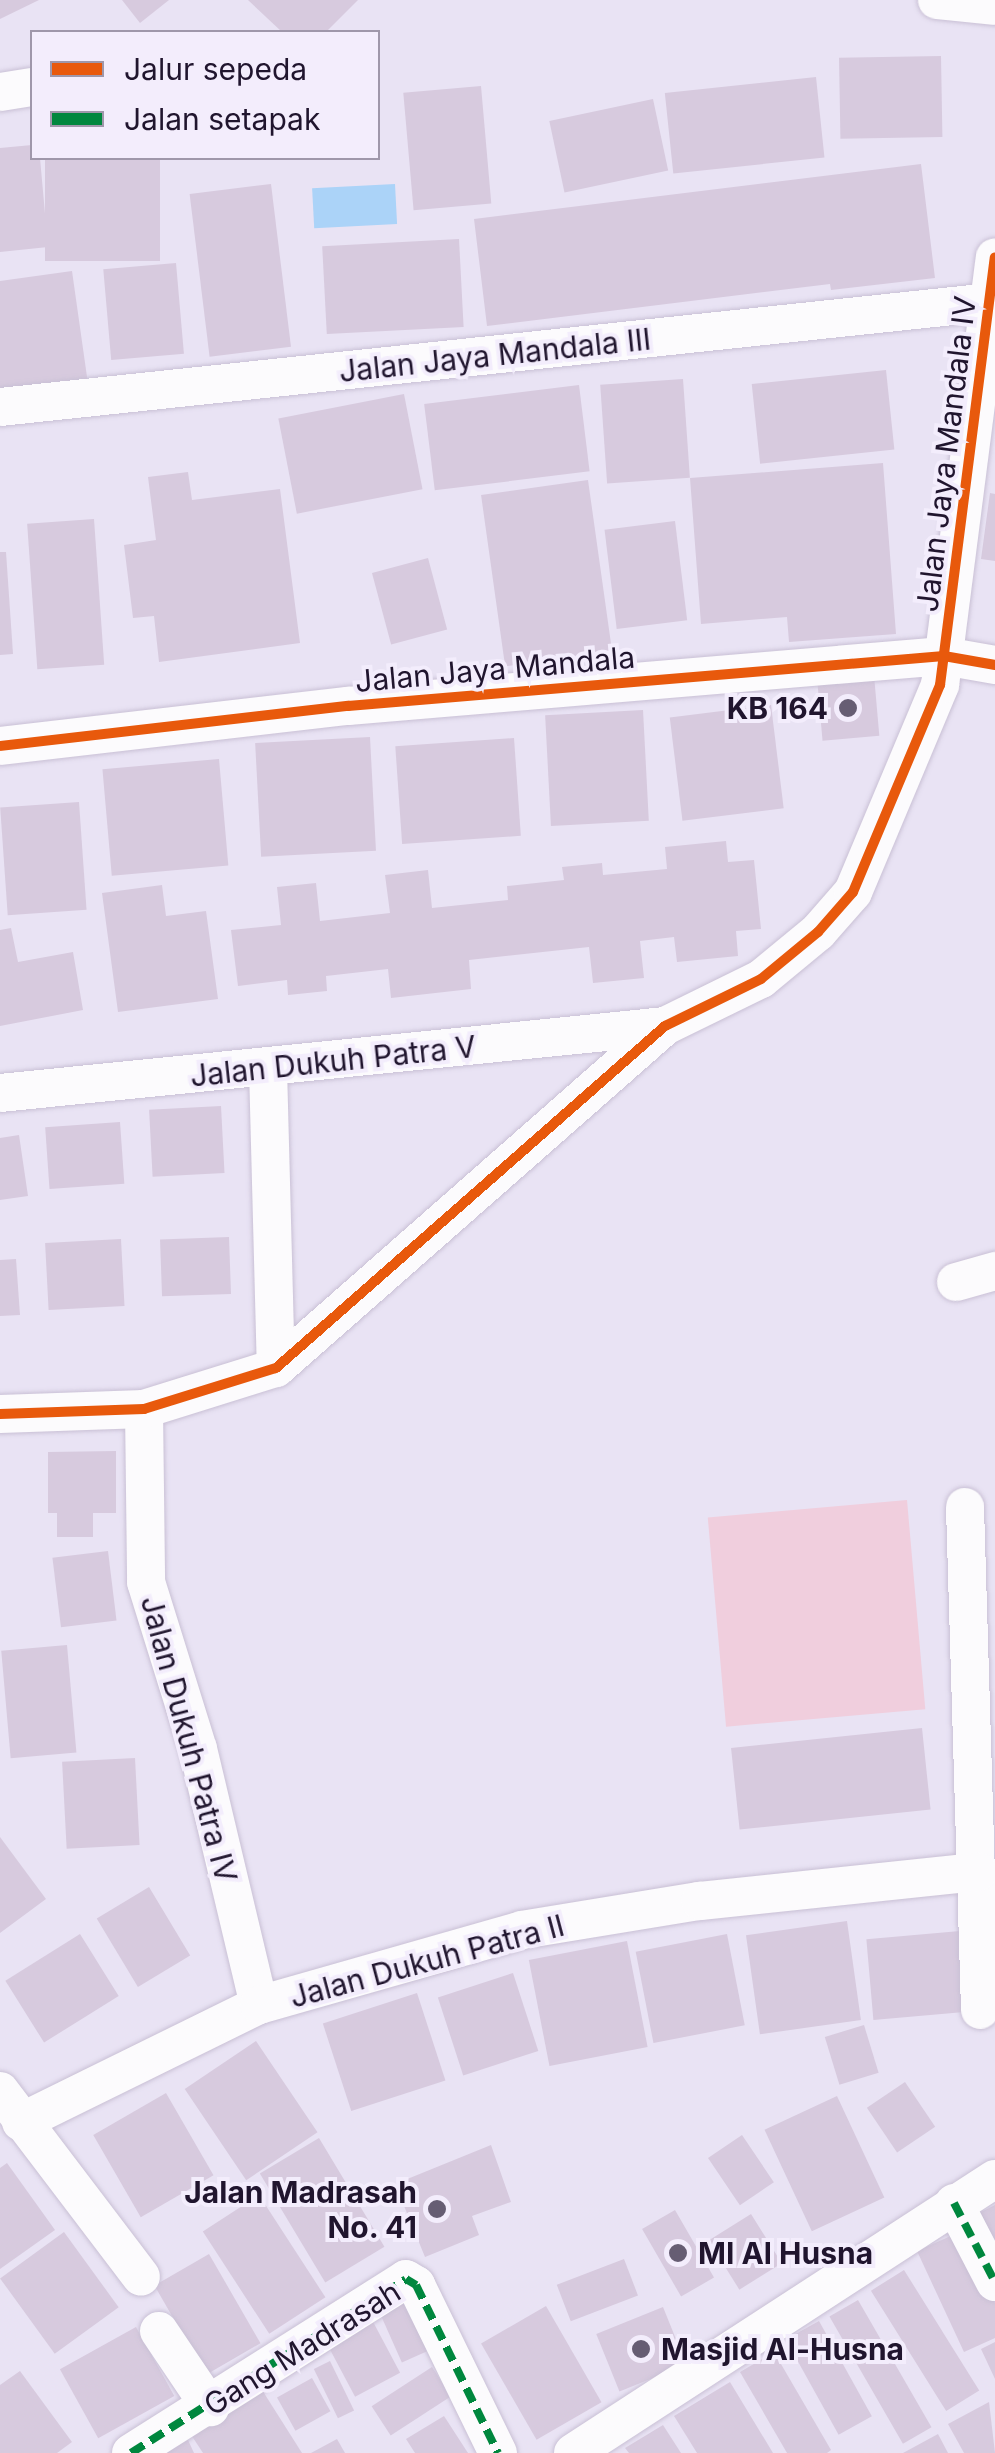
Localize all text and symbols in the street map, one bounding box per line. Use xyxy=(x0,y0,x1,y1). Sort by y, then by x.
legend xyxy=(30,30,380,160)
text: Jalur sepeda xyxy=(124,51,307,87)
text: Jalan setapak xyxy=(124,101,320,137)
street label: Jalan Jaya Mandala IV xyxy=(909,294,983,614)
street label: Jalan Jaya Mandala III xyxy=(337,321,653,389)
street label: Jalan Jaya Mandala xyxy=(354,639,636,699)
place label: KB 164 xyxy=(727,690,828,726)
marker: KB 164 xyxy=(837,697,859,719)
street label: Jalan Dukuh Patra V xyxy=(188,1028,478,1094)
street label: Jalan Dukuh Patra IV xyxy=(133,1592,245,1886)
street label: Jalan Dukuh Patra II xyxy=(286,1907,568,2015)
place label: Jalan Madrasah No. 41 xyxy=(184,2174,417,2244)
marker: Jalan Madrasah No. 41 xyxy=(426,2198,448,2220)
place label: MI Al Husna xyxy=(698,2235,873,2271)
marker: MI Al Husna xyxy=(667,2242,689,2264)
street label: Gang Madrasah xyxy=(197,2273,407,2423)
place label: Masjid Al-Husna xyxy=(661,2331,904,2367)
marker: Masjid Al-Husna xyxy=(630,2338,652,2360)

